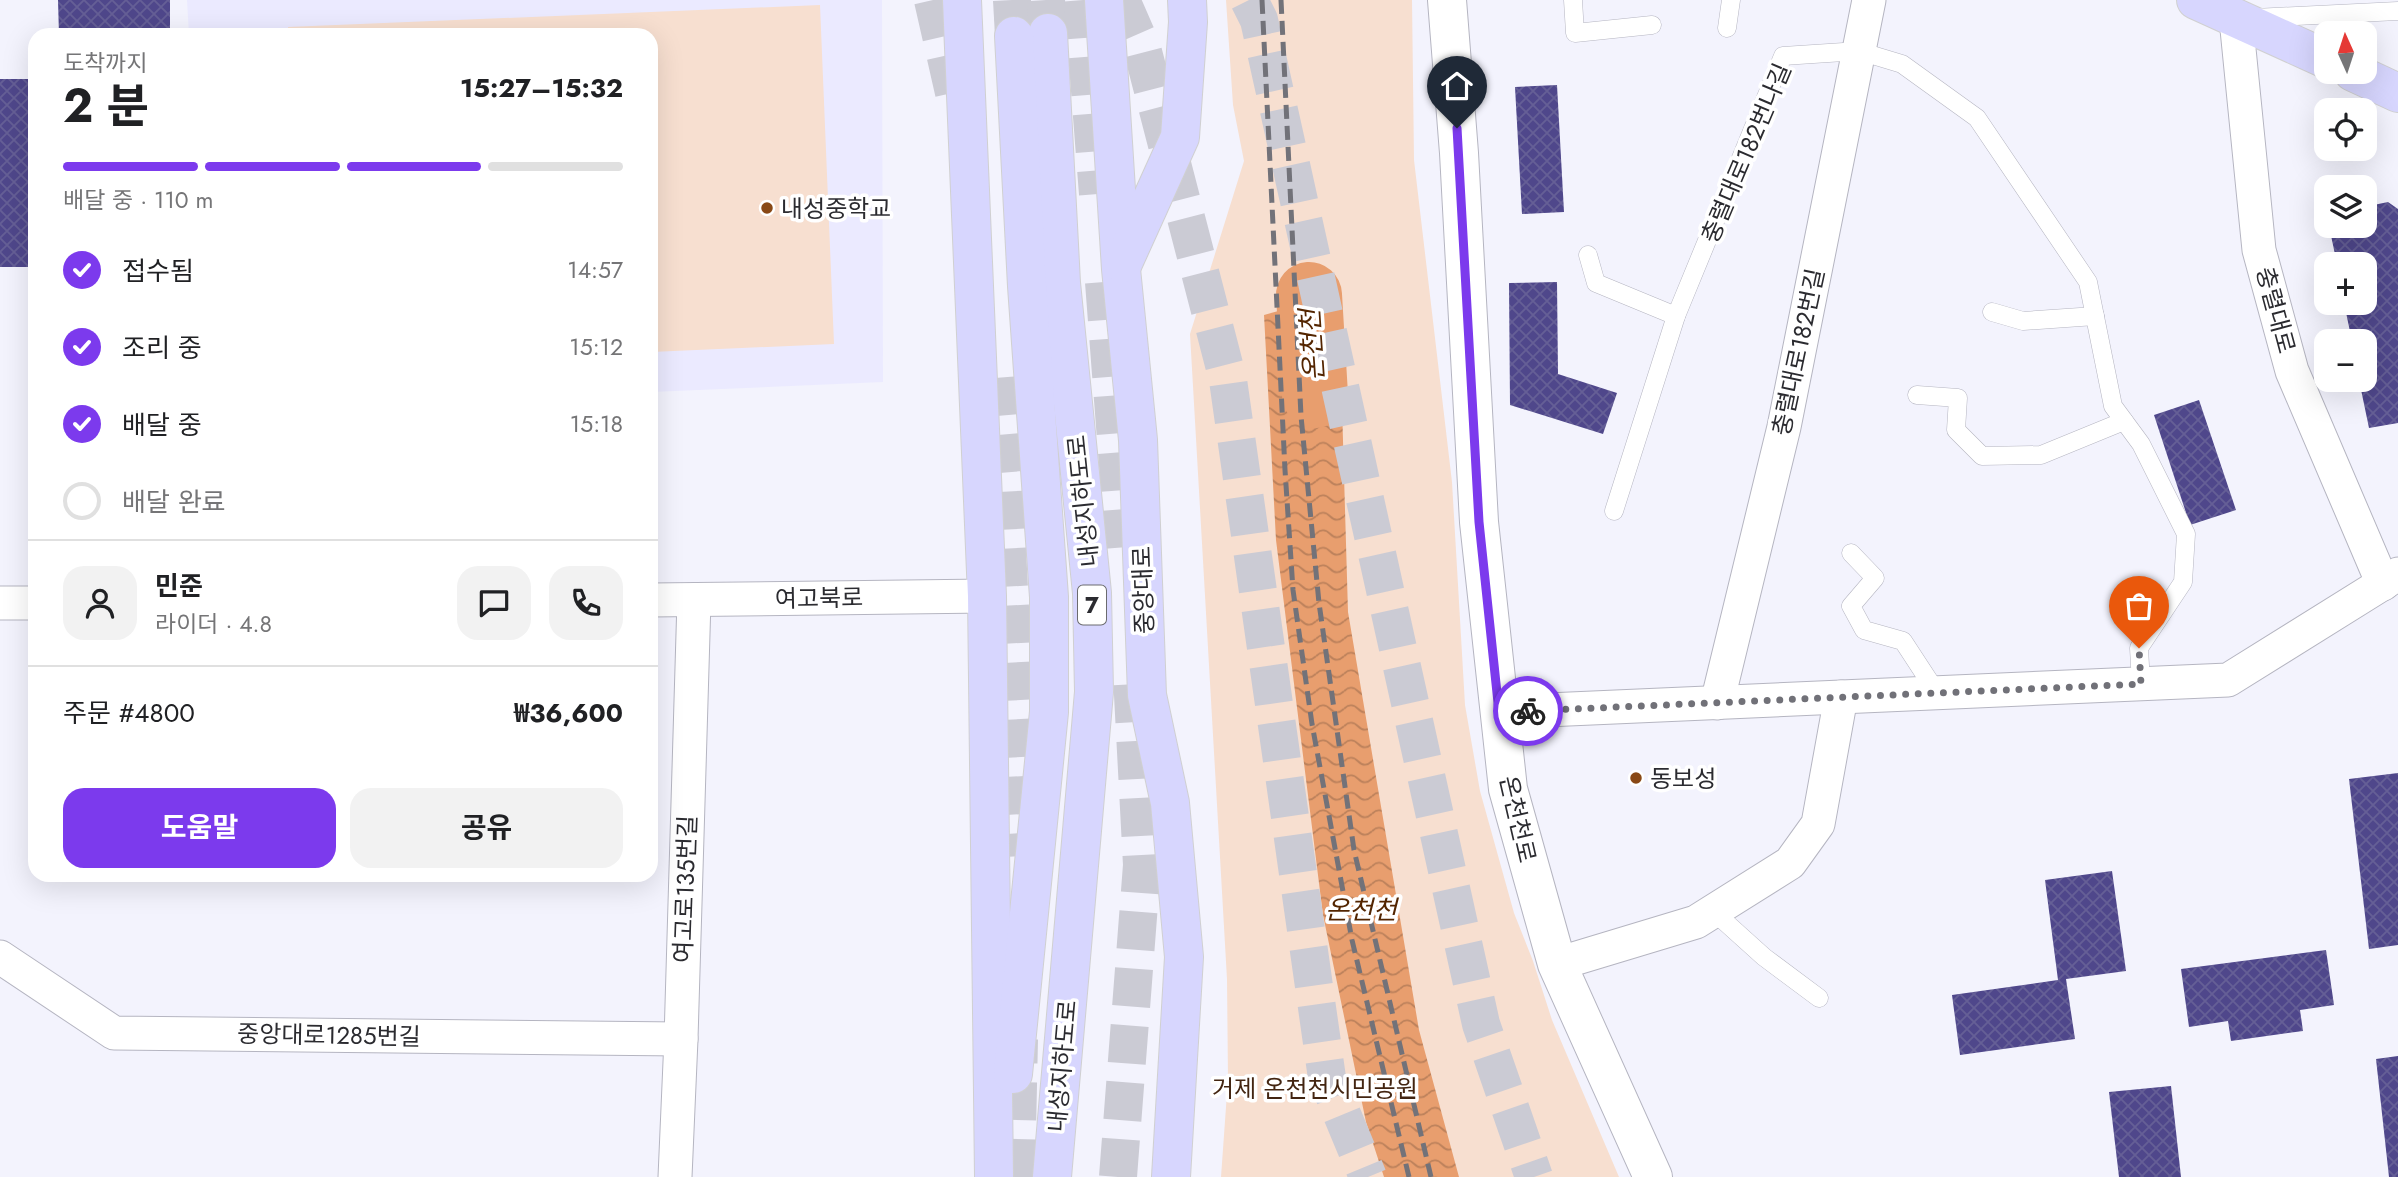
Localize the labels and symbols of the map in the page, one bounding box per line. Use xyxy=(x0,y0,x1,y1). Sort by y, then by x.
north arrow xyxy=(2314,21,2376,84)
pin xyxy=(1427,56,1487,128)
street label: 충렬대로182번나길 xyxy=(1692,58,1800,248)
place label: 내성중학교 xyxy=(781,191,891,226)
marker: 내성중학교 xyxy=(759,200,775,216)
street label: 충렬대로 xyxy=(2248,263,2304,357)
street label: 충렬대로182번길 xyxy=(1763,265,1833,439)
water label: 온천천 xyxy=(1290,305,1333,382)
street label: 내성지하도로 xyxy=(1059,433,1107,569)
street label: 중앙대로 xyxy=(1124,545,1162,635)
pin xyxy=(2109,576,2169,648)
street label: 여고북로 xyxy=(775,580,863,616)
road number: 7 xyxy=(1078,586,1106,624)
courier xyxy=(1493,676,1563,746)
place label: 동보성 xyxy=(1650,761,1716,796)
marker: 동보성 xyxy=(1628,770,1644,786)
street label: 온천천로 xyxy=(1491,772,1545,866)
street label: 여고로135번길 xyxy=(665,815,705,963)
water label: 온천천 xyxy=(1325,891,1400,929)
street label: 내성지하도로 xyxy=(1039,998,1085,1134)
street label: 중앙대로1285번길 xyxy=(237,1016,421,1054)
park label: 거제 온천천시민공원 xyxy=(1212,1071,1418,1106)

